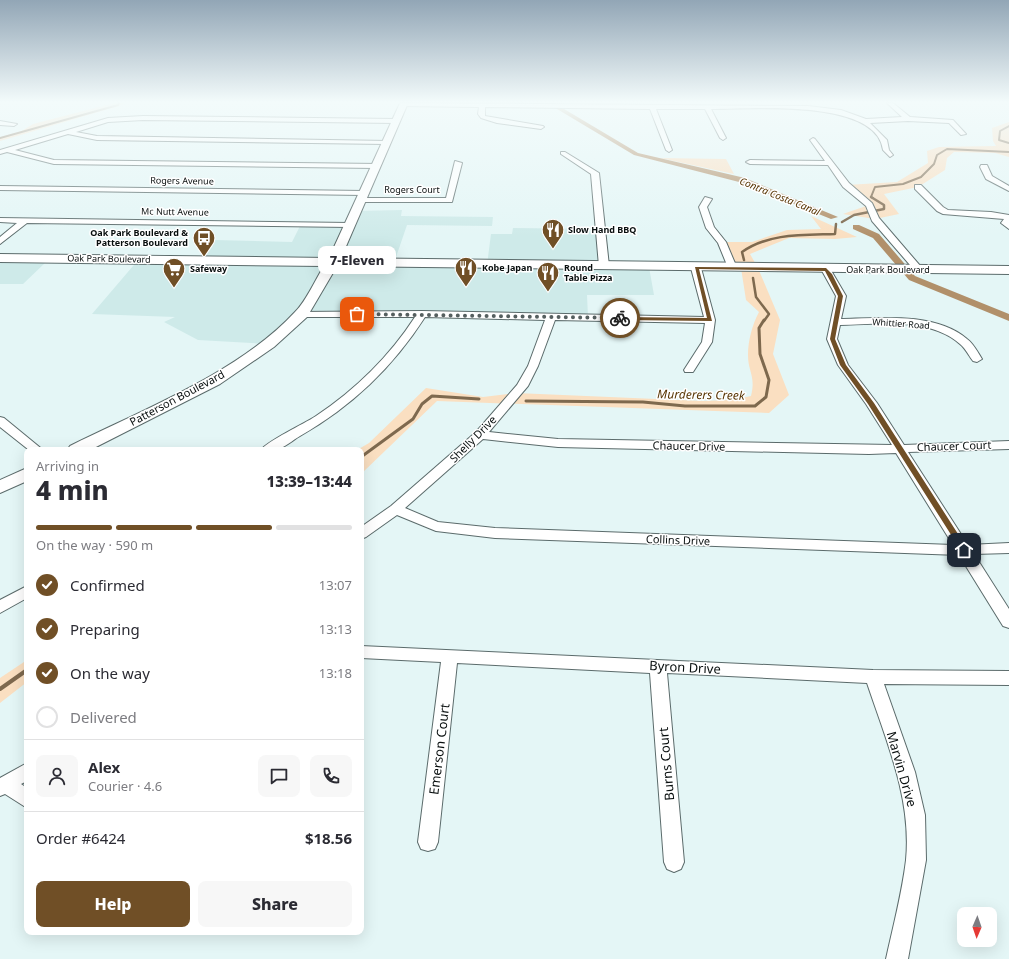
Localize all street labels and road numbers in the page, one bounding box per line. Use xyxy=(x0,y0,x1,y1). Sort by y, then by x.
street label: Rogers Avenue xyxy=(150,173,214,188)
street label: Rogers Court xyxy=(384,183,441,196)
street label: Mc Nutt Avenue xyxy=(141,204,209,219)
street label: Oak Park Boulevard xyxy=(67,251,151,266)
street label: Oak Park Boulevard xyxy=(846,263,930,276)
street label: Whittier Road xyxy=(872,315,930,332)
street label: Patterson Boulevard xyxy=(127,366,227,429)
street label: Shelly Drive xyxy=(446,412,499,465)
street label: Chaucer Drive xyxy=(652,437,726,454)
street label: Chaucer Court xyxy=(916,437,992,454)
street label: Collins Drive xyxy=(646,531,710,548)
street label: Byron Drive xyxy=(649,656,721,678)
street label: Emerson Court xyxy=(424,702,454,796)
street label: Burns Court xyxy=(654,726,678,801)
street label: Marvin Drive xyxy=(883,729,921,809)

